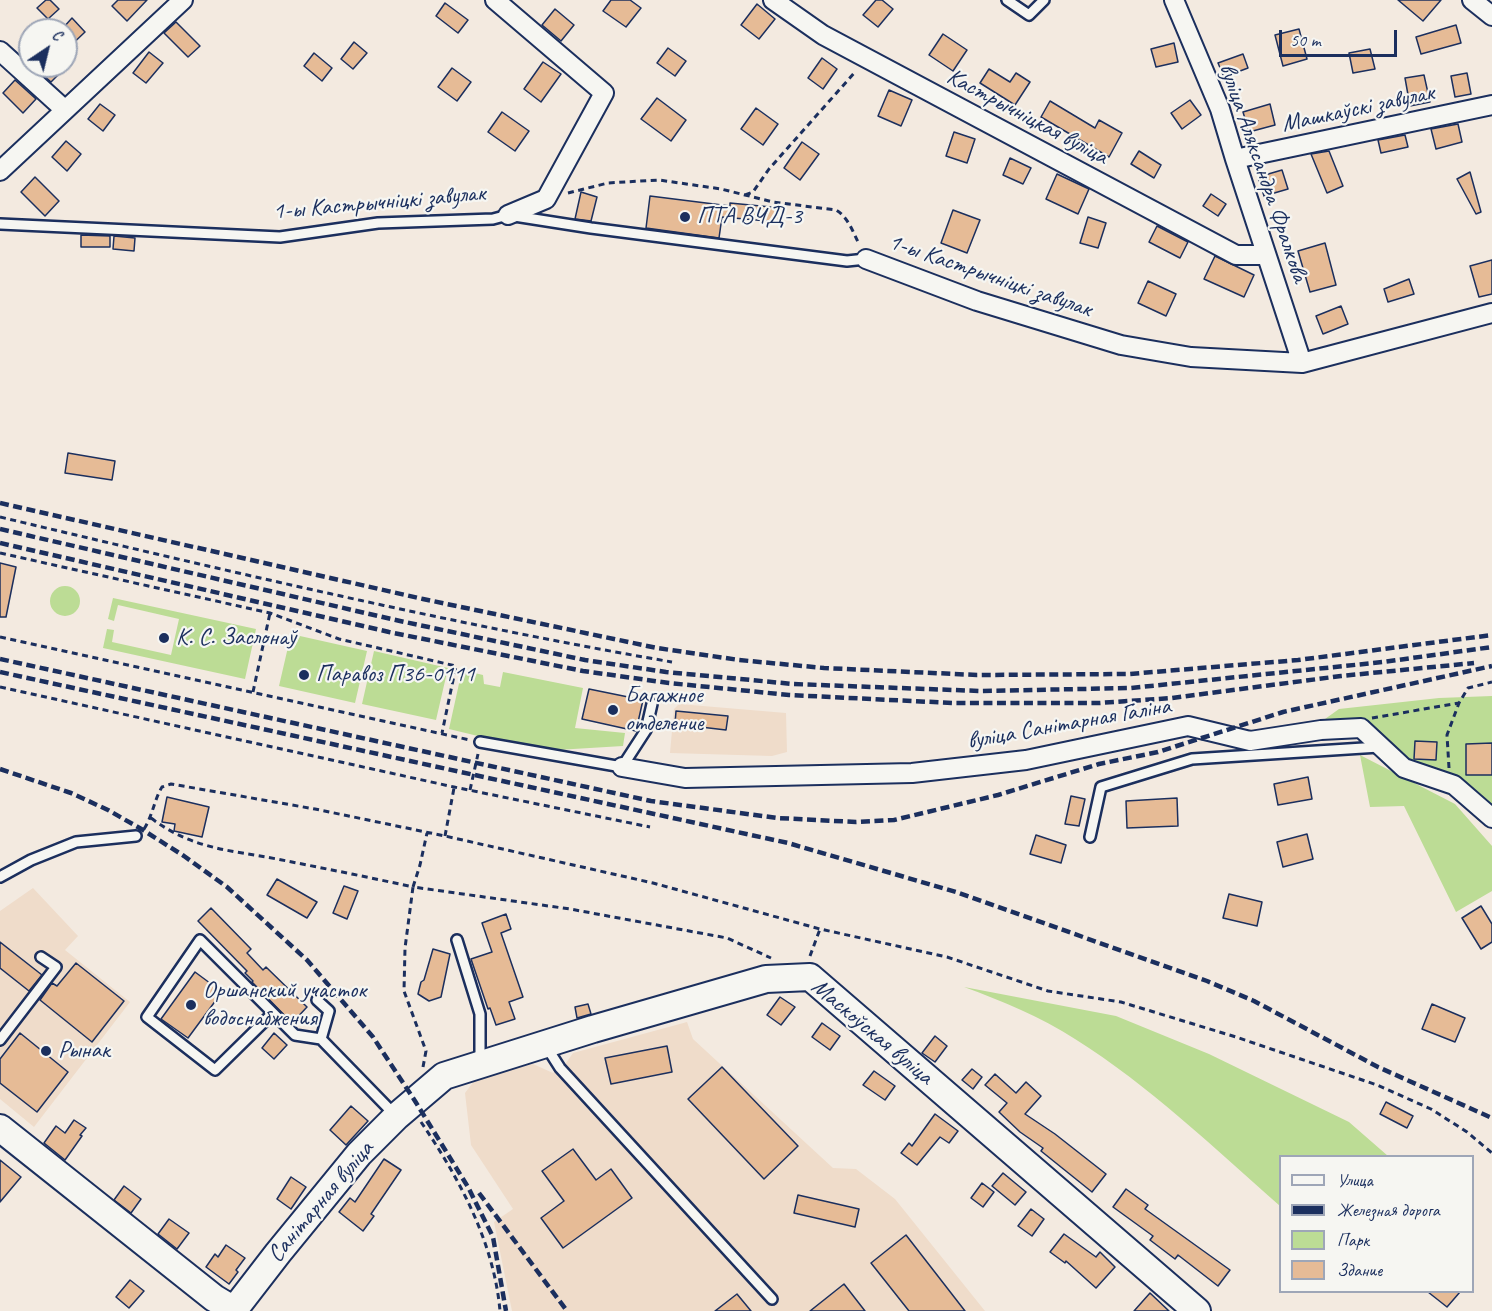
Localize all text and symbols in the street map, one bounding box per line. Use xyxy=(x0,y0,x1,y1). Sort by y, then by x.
north arrow xyxy=(18,18,78,78)
scale bar xyxy=(1282,18,1400,56)
text: С xyxy=(48,24,66,45)
text: 50 m xyxy=(1290,29,1321,51)
street label: вуліца Аляксандра Фралкова xyxy=(1212,60,1314,286)
street label: Кастрычніцкая вуліца xyxy=(942,62,1112,172)
street label: Машкаўскі завулак xyxy=(1279,79,1437,139)
street label: 1-ы Кастрычніцкі завулак xyxy=(272,179,486,227)
place label: ПТА ВЧД-3 xyxy=(697,203,802,231)
marker: ПТА ВЧД-3 xyxy=(678,210,692,224)
street label: 1-ы Кастрычніцкі завулак xyxy=(885,228,1095,324)
place label: К. С. Заслонаў xyxy=(176,624,297,652)
marker: К. С. Заслонаў xyxy=(157,631,171,645)
place label: Паравоз П36-0111 xyxy=(316,661,475,689)
marker: Паравоз П36-0111 xyxy=(297,668,311,682)
place label: Багажное отделение xyxy=(625,682,703,738)
street label: вуліца Санітарная Галіна xyxy=(965,692,1173,756)
marker: Багажное отделение xyxy=(606,703,620,717)
street label: Маскоўская вуліца xyxy=(805,973,939,1091)
place label: Оршанский участок водоснабжения xyxy=(203,977,366,1033)
marker: Оршанский участок водоснабжения xyxy=(184,998,198,1012)
place label: Рынак xyxy=(58,1037,110,1065)
marker: Рынак xyxy=(39,1044,53,1058)
street label: Санітарная вуліца xyxy=(262,1135,380,1269)
legend xyxy=(1279,1155,1474,1293)
text: Улица xyxy=(1337,1169,1373,1191)
text: Железная дорога xyxy=(1337,1199,1440,1221)
text: Парк xyxy=(1337,1229,1369,1251)
text: Здание xyxy=(1337,1259,1382,1281)

